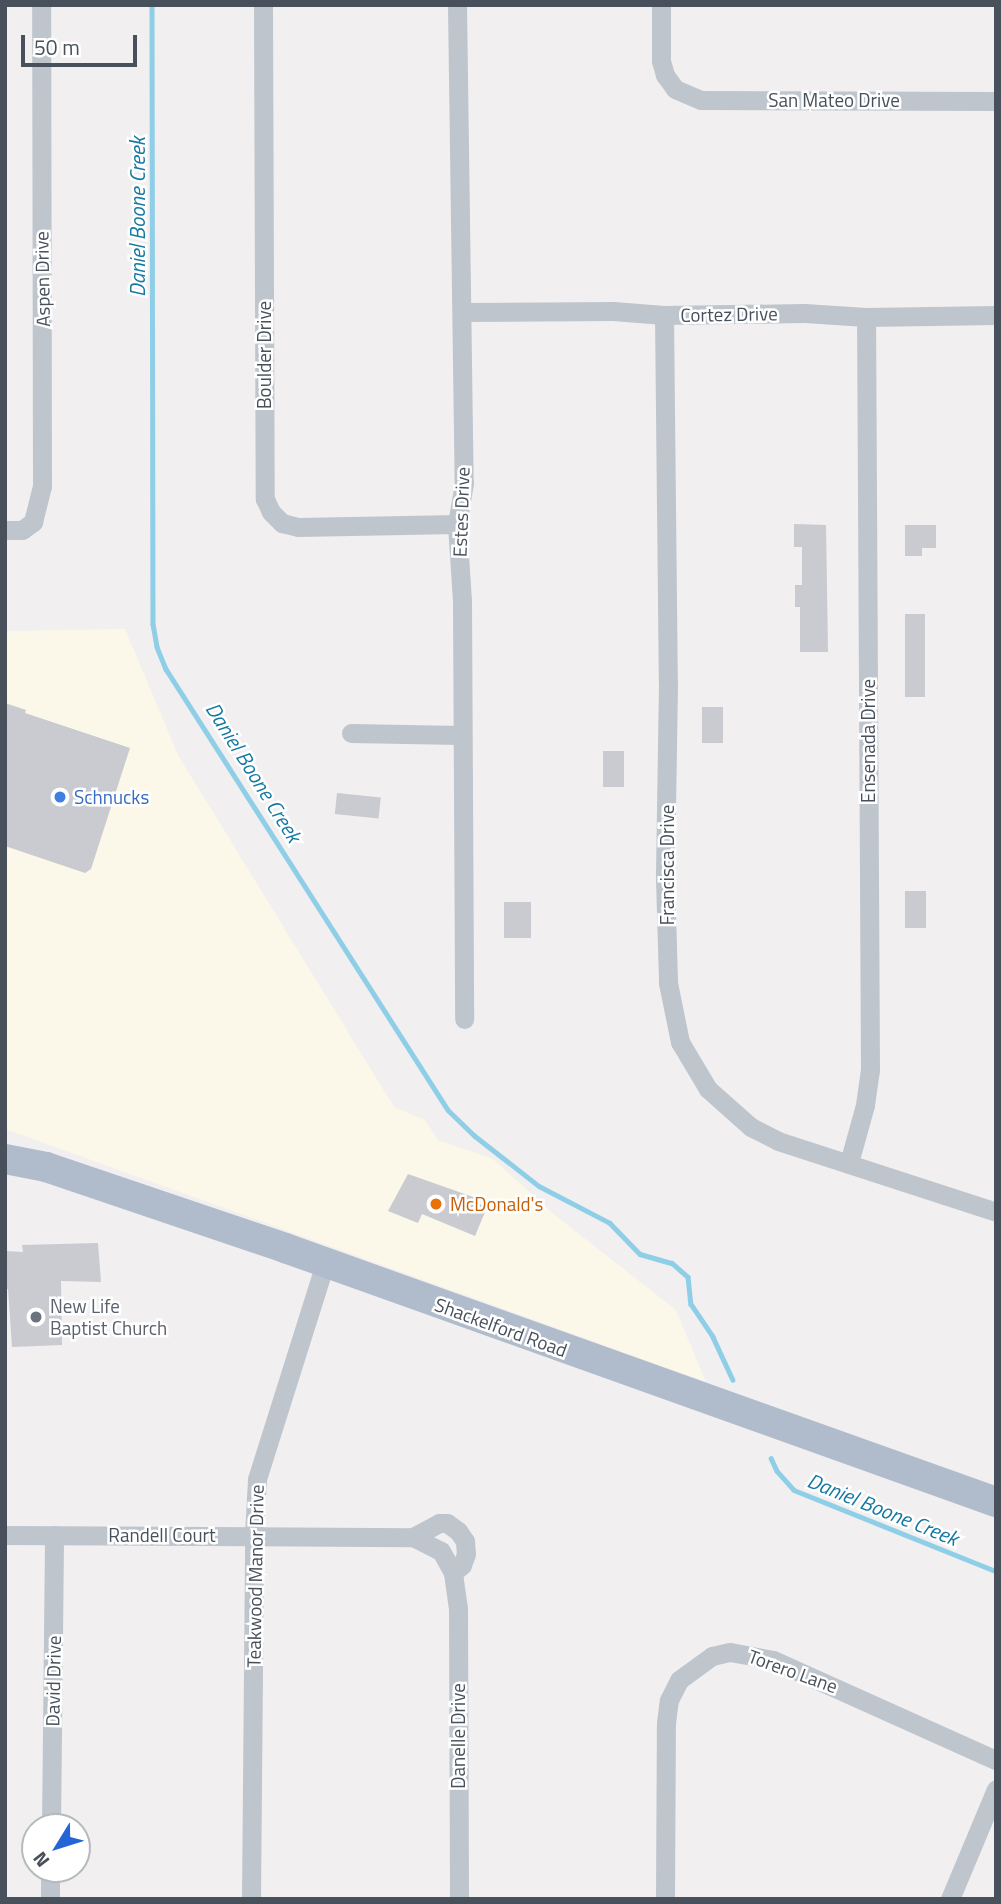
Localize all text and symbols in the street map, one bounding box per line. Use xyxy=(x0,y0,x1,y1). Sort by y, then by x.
scale bar xyxy=(24,21,140,65)
text: 50 m xyxy=(34,31,80,63)
street label: San Mateo Drive xyxy=(768,89,900,111)
water label: Daniel Boone Creek xyxy=(124,137,150,297)
street label: Aspen Drive xyxy=(30,231,54,327)
street label: Boulder Drive xyxy=(253,301,275,409)
street label: Cortez Drive xyxy=(680,302,778,326)
street label: Estes Drive xyxy=(448,467,474,557)
street label: Ensenada Drive xyxy=(857,679,879,803)
water label: Daniel Boone Creek xyxy=(201,697,307,847)
place label: Schnucks xyxy=(74,786,149,808)
marker: Schnucks xyxy=(52,789,68,805)
street label: Francisca Drive xyxy=(656,805,678,925)
place label: McDonald's xyxy=(450,1193,543,1215)
marker: McDonald's xyxy=(428,1196,444,1212)
street label: Shackelford Road xyxy=(432,1293,570,1361)
place label: New Life Baptist Church xyxy=(50,1295,167,1339)
marker: New Life Baptist Church xyxy=(28,1309,44,1325)
water label: Daniel Boone Creek xyxy=(804,1467,962,1551)
street label: Teakwood Manor Drive xyxy=(242,1484,268,1668)
street label: Randell Court xyxy=(108,1524,216,1546)
street label: David Drive xyxy=(41,1635,65,1727)
street label: Torero Lane xyxy=(745,1644,841,1698)
street label: Danelle Drive xyxy=(447,1683,469,1789)
north arrow xyxy=(21,1813,91,1883)
text: N xyxy=(25,1846,56,1874)

